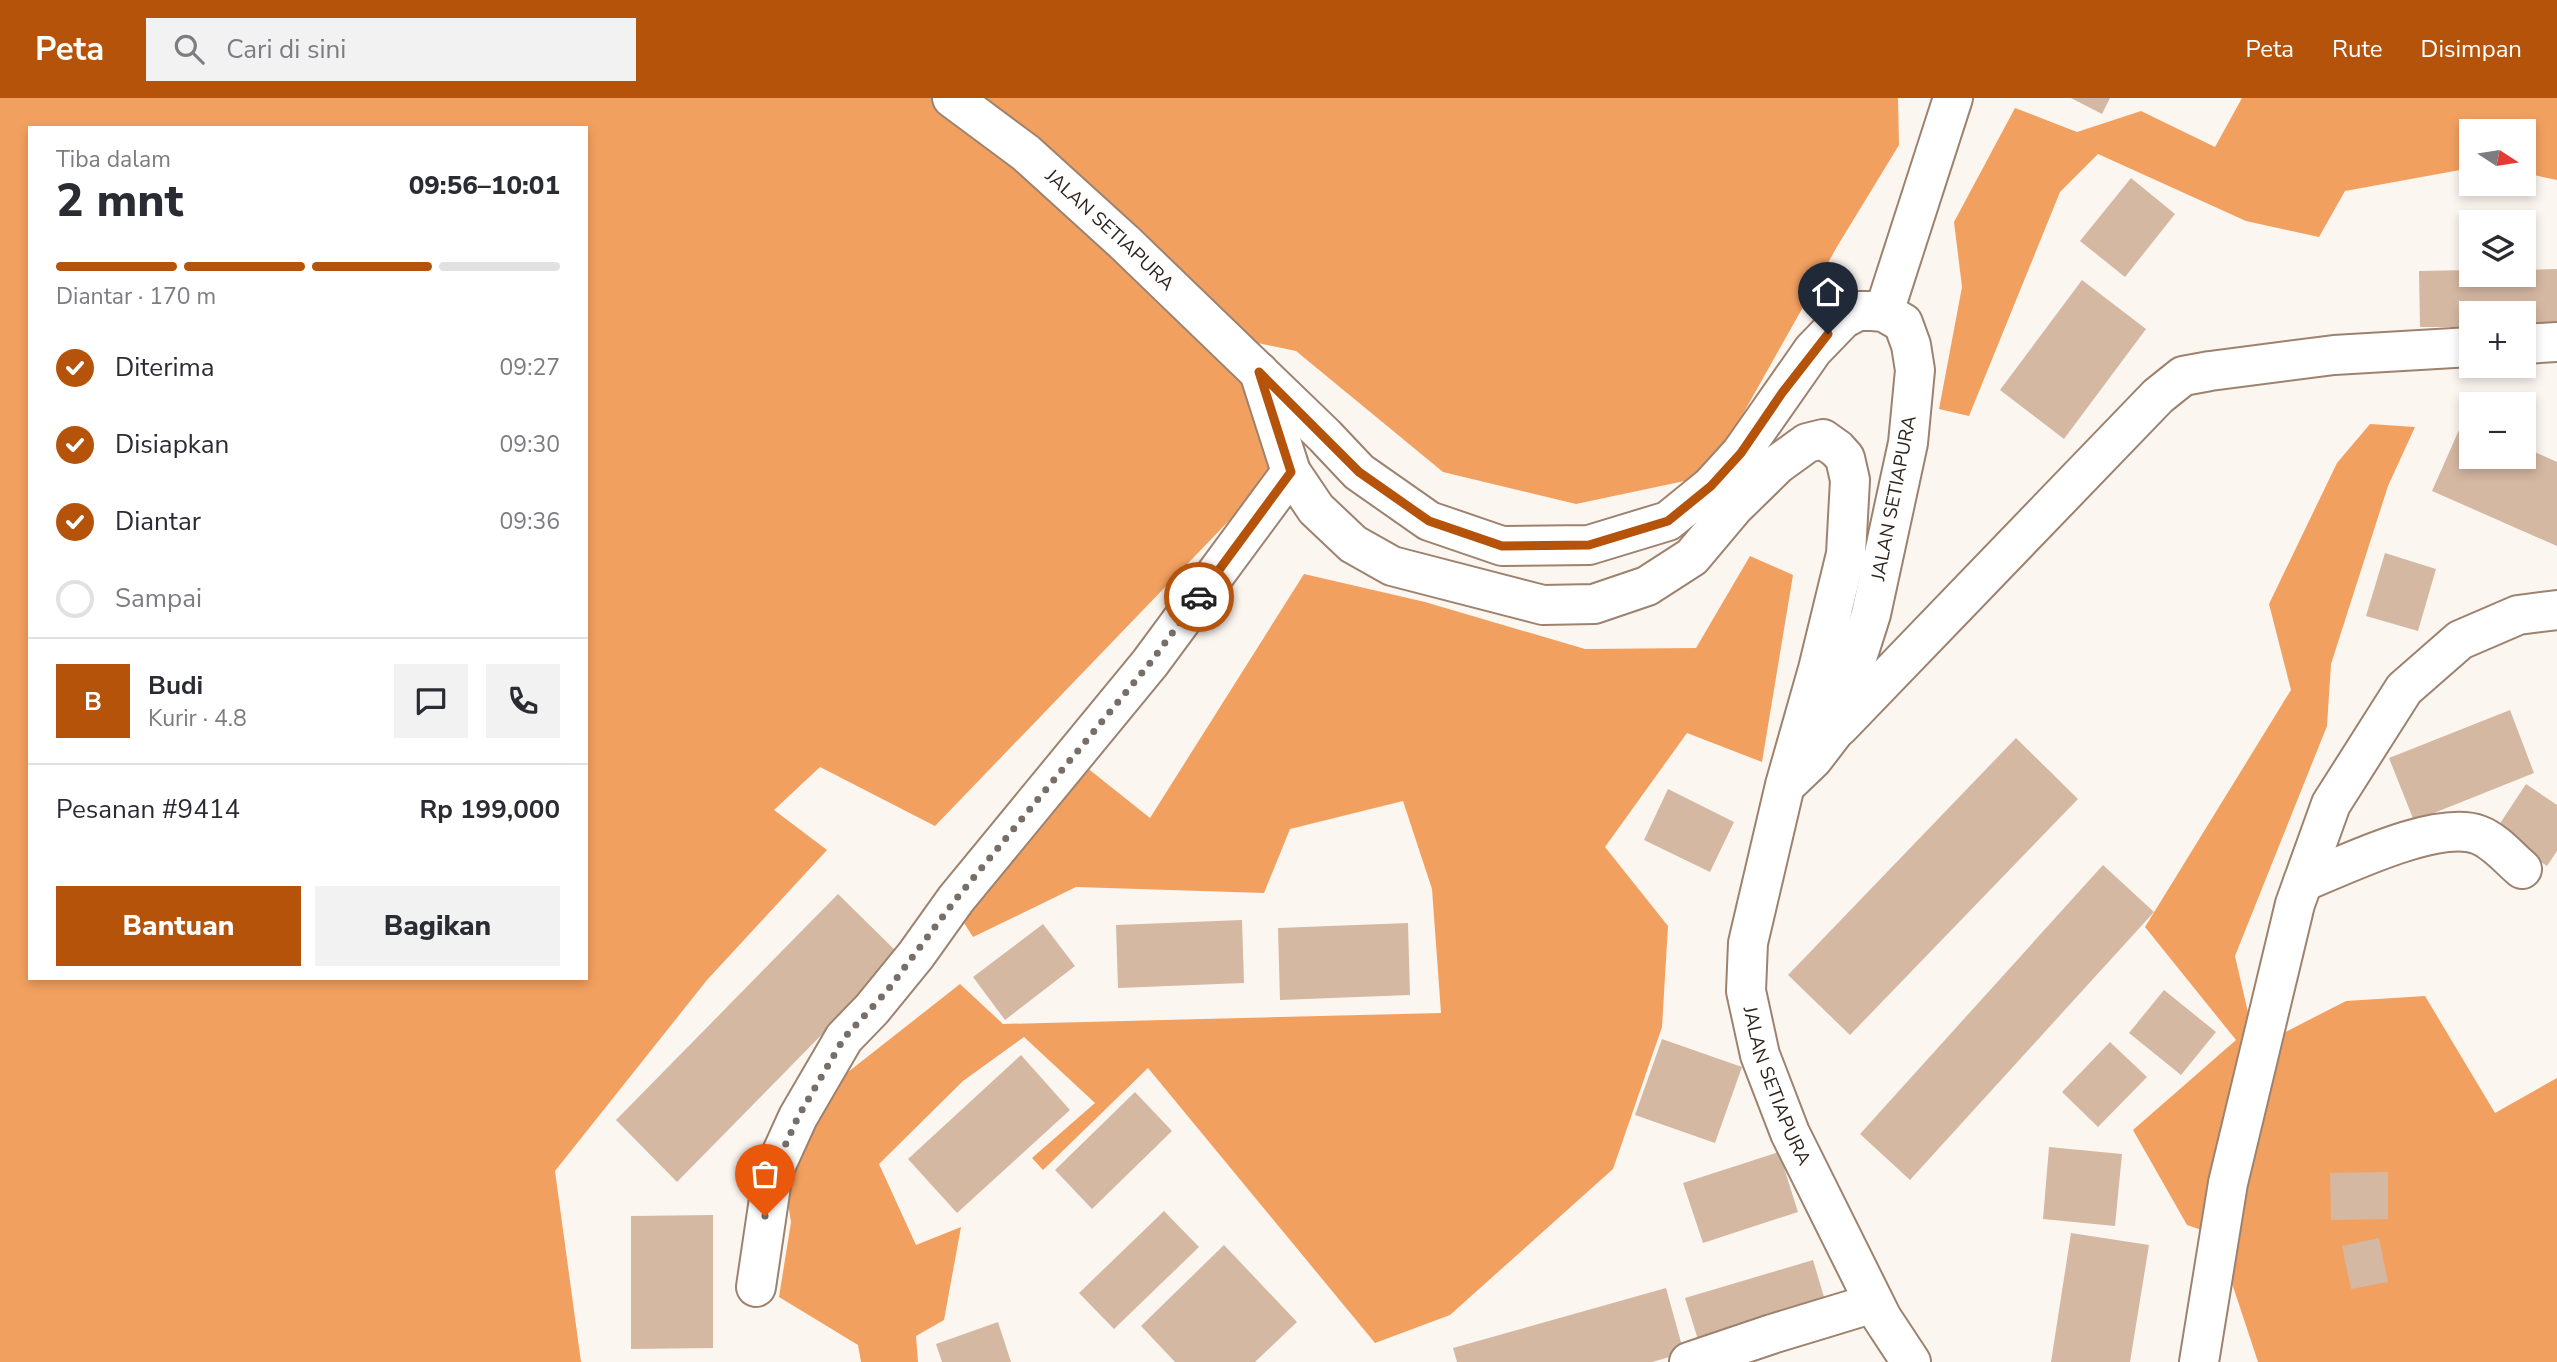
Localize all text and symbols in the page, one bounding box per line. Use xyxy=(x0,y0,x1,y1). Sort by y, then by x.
search box xyxy=(146,18,636,81)
text: Peta xyxy=(35,27,104,72)
icon: search xyxy=(170,30,208,68)
text: Cari di sini xyxy=(226,32,346,67)
text: Peta xyxy=(2245,33,2294,65)
text: Rute xyxy=(2332,33,2383,65)
text: Disimpan xyxy=(2421,33,2522,65)
north arrow xyxy=(2459,119,2536,196)
map controls xyxy=(2459,119,2536,469)
text: Tiba dalam xyxy=(56,144,171,175)
street label: JALAN SETIAPURA xyxy=(1039,163,1180,297)
text: 09:56–10:01 xyxy=(409,168,560,203)
text: 2 mnt xyxy=(56,169,183,232)
button: layers xyxy=(2459,210,2536,287)
pin xyxy=(1798,262,1858,334)
icon: home xyxy=(1809,273,1847,311)
text: Diantar · 170 m xyxy=(56,281,216,312)
button: + xyxy=(2459,301,2536,378)
icon: check xyxy=(56,349,94,387)
text: Diterima xyxy=(115,350,215,385)
text: 09:27 xyxy=(500,352,560,383)
button: − xyxy=(2459,392,2536,469)
street label: JALAN SETIAPURA xyxy=(1865,413,1923,584)
icon: check xyxy=(56,426,94,464)
text: Disiapkan xyxy=(115,427,229,462)
text: 09:30 xyxy=(500,429,560,460)
icon: check xyxy=(56,503,94,541)
text: Diantar xyxy=(115,504,201,539)
text: 09:36 xyxy=(500,506,560,537)
courier xyxy=(1164,562,1234,632)
icon: car xyxy=(1180,578,1218,616)
text: Sampai xyxy=(115,581,202,616)
button: chat xyxy=(394,664,468,738)
button: phone xyxy=(486,664,560,738)
text: Budi xyxy=(148,668,203,703)
text: B xyxy=(84,684,102,719)
text: Kurir · 4.8 xyxy=(148,703,247,734)
text: Pesanan #9414 xyxy=(56,792,240,827)
text: Rp 199,000 xyxy=(419,792,560,827)
button: Bantuan xyxy=(56,886,301,966)
button: Bagikan xyxy=(315,886,560,966)
street label: JALAN SETIAPURA xyxy=(1737,1003,1817,1170)
pin xyxy=(735,1144,795,1216)
icon: bag xyxy=(746,1155,784,1193)

